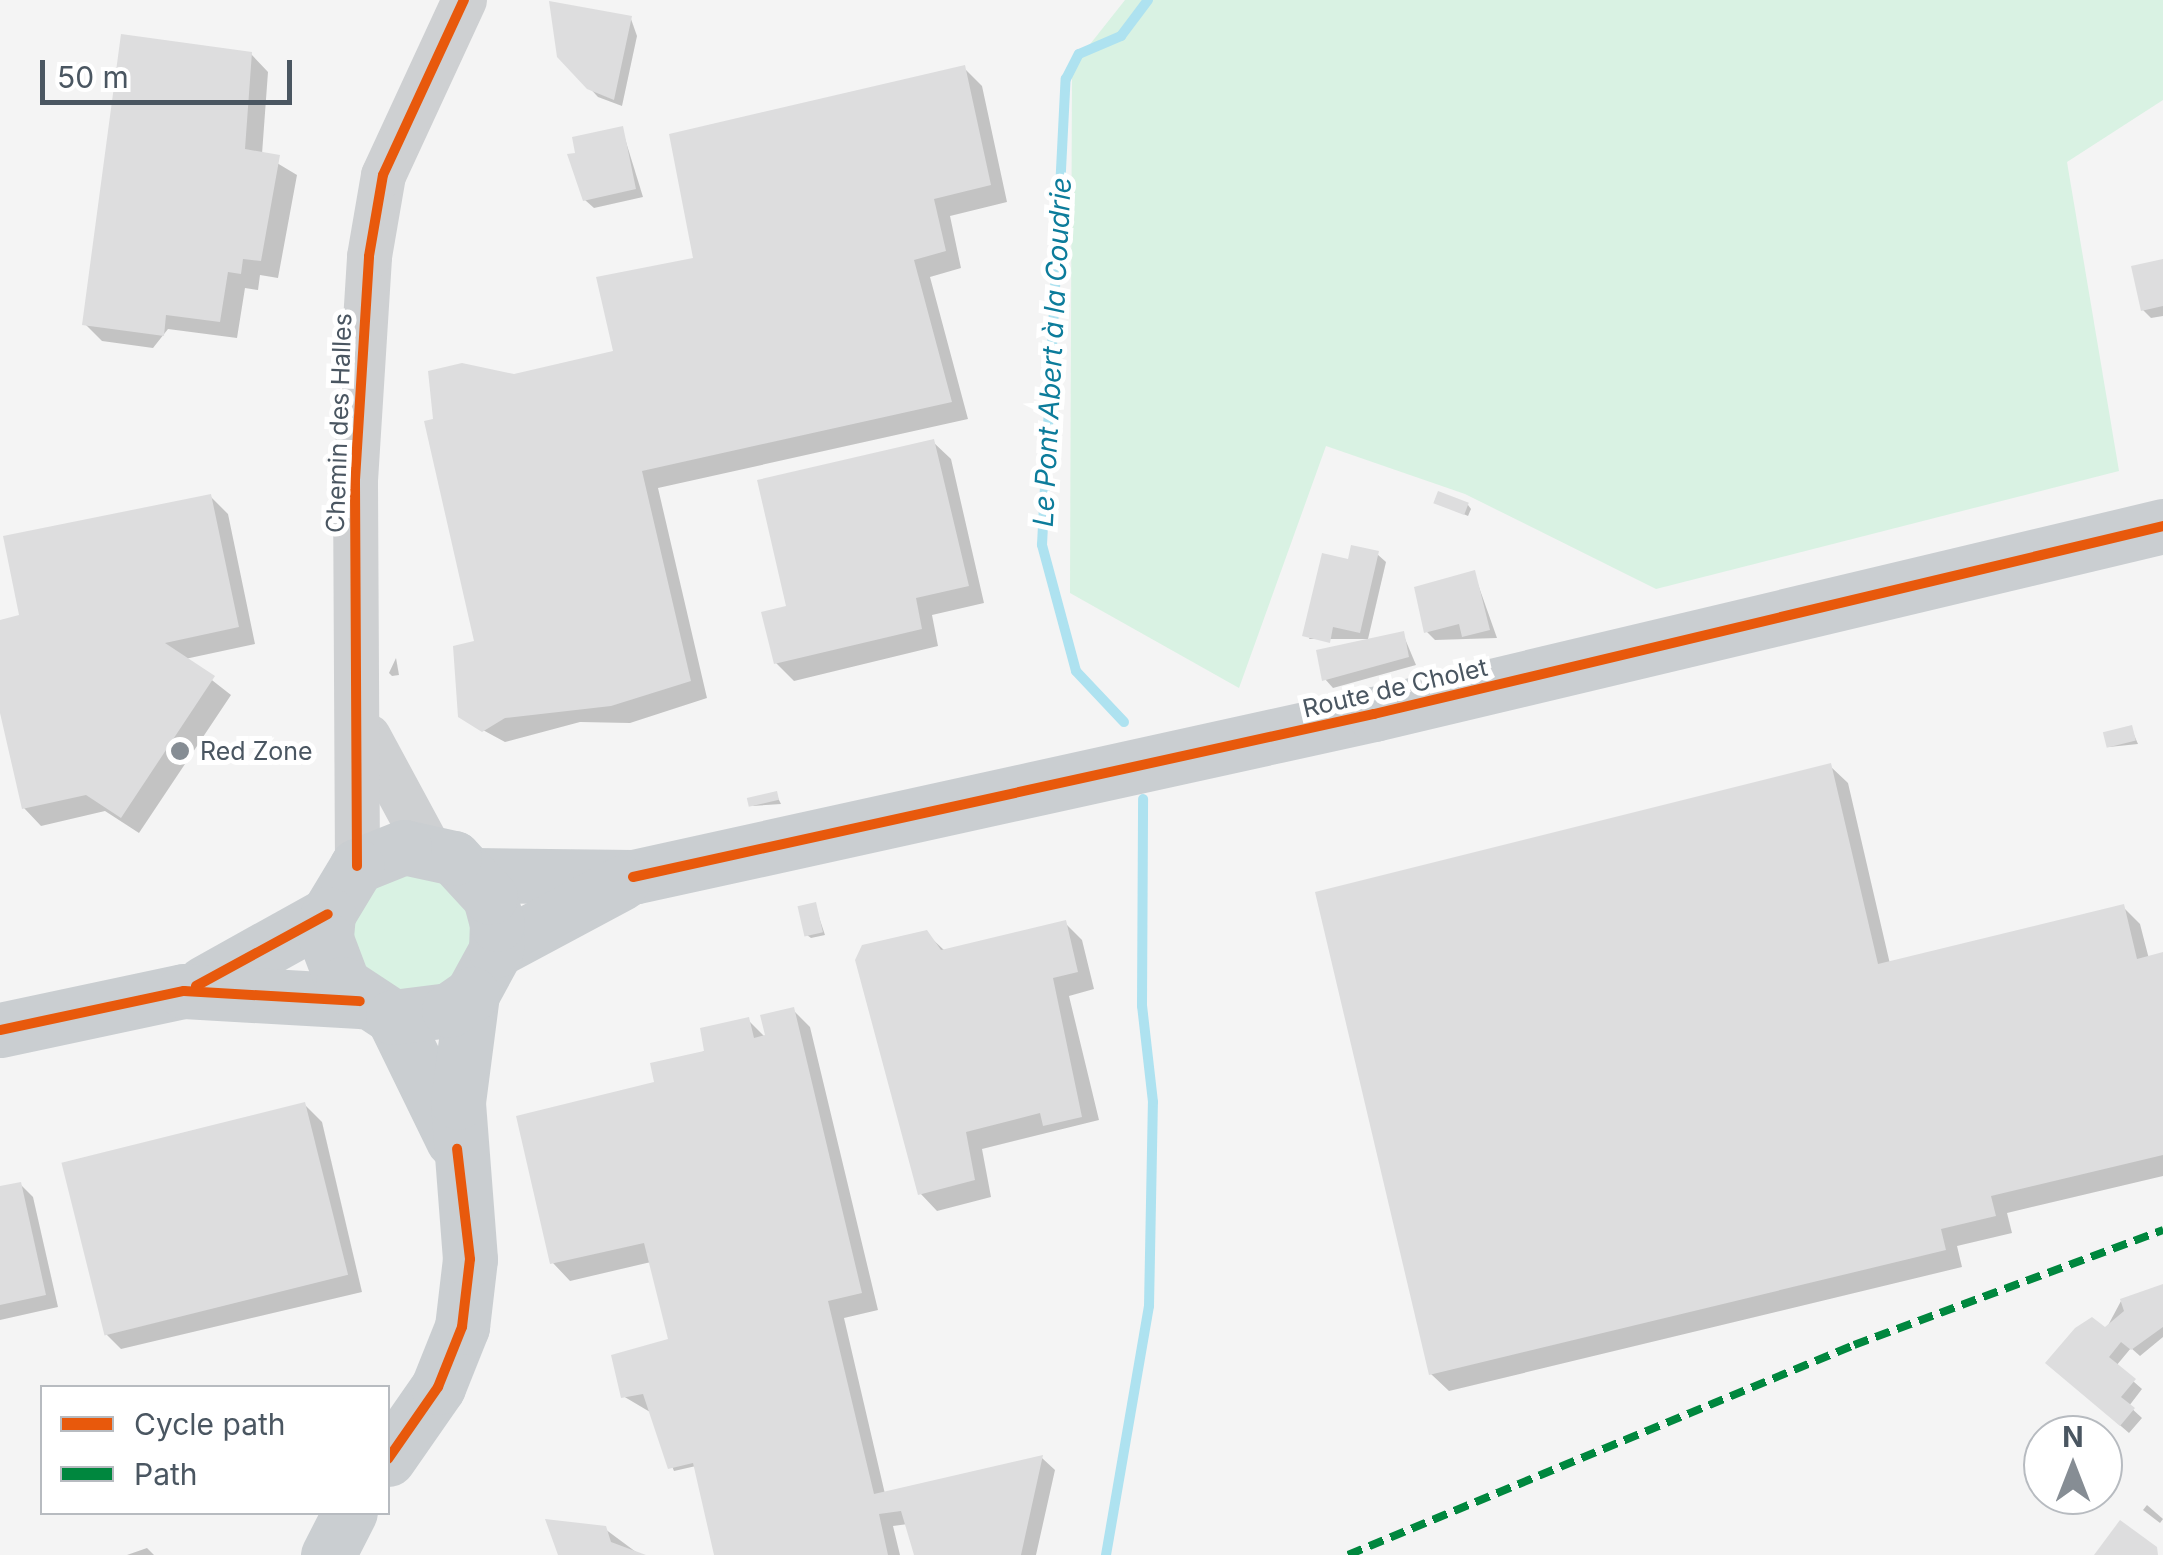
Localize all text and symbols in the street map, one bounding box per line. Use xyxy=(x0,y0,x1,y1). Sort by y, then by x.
scale bar xyxy=(45,40,298,102)
text: 50 m xyxy=(57,59,129,95)
water label: Le Pont Abert à la Coudrie xyxy=(1026,176,1078,528)
street label: Chemin des Halles xyxy=(320,313,358,533)
street label: Route de Cholet xyxy=(1300,652,1490,724)
place label: Red Zone xyxy=(200,736,313,766)
marker: Red Zone xyxy=(169,740,191,762)
legend xyxy=(40,1385,390,1515)
text: Cycle path xyxy=(134,1406,286,1442)
north arrow xyxy=(2023,1415,2123,1515)
text: N xyxy=(2062,1420,2084,1454)
text: Path xyxy=(134,1456,198,1492)

